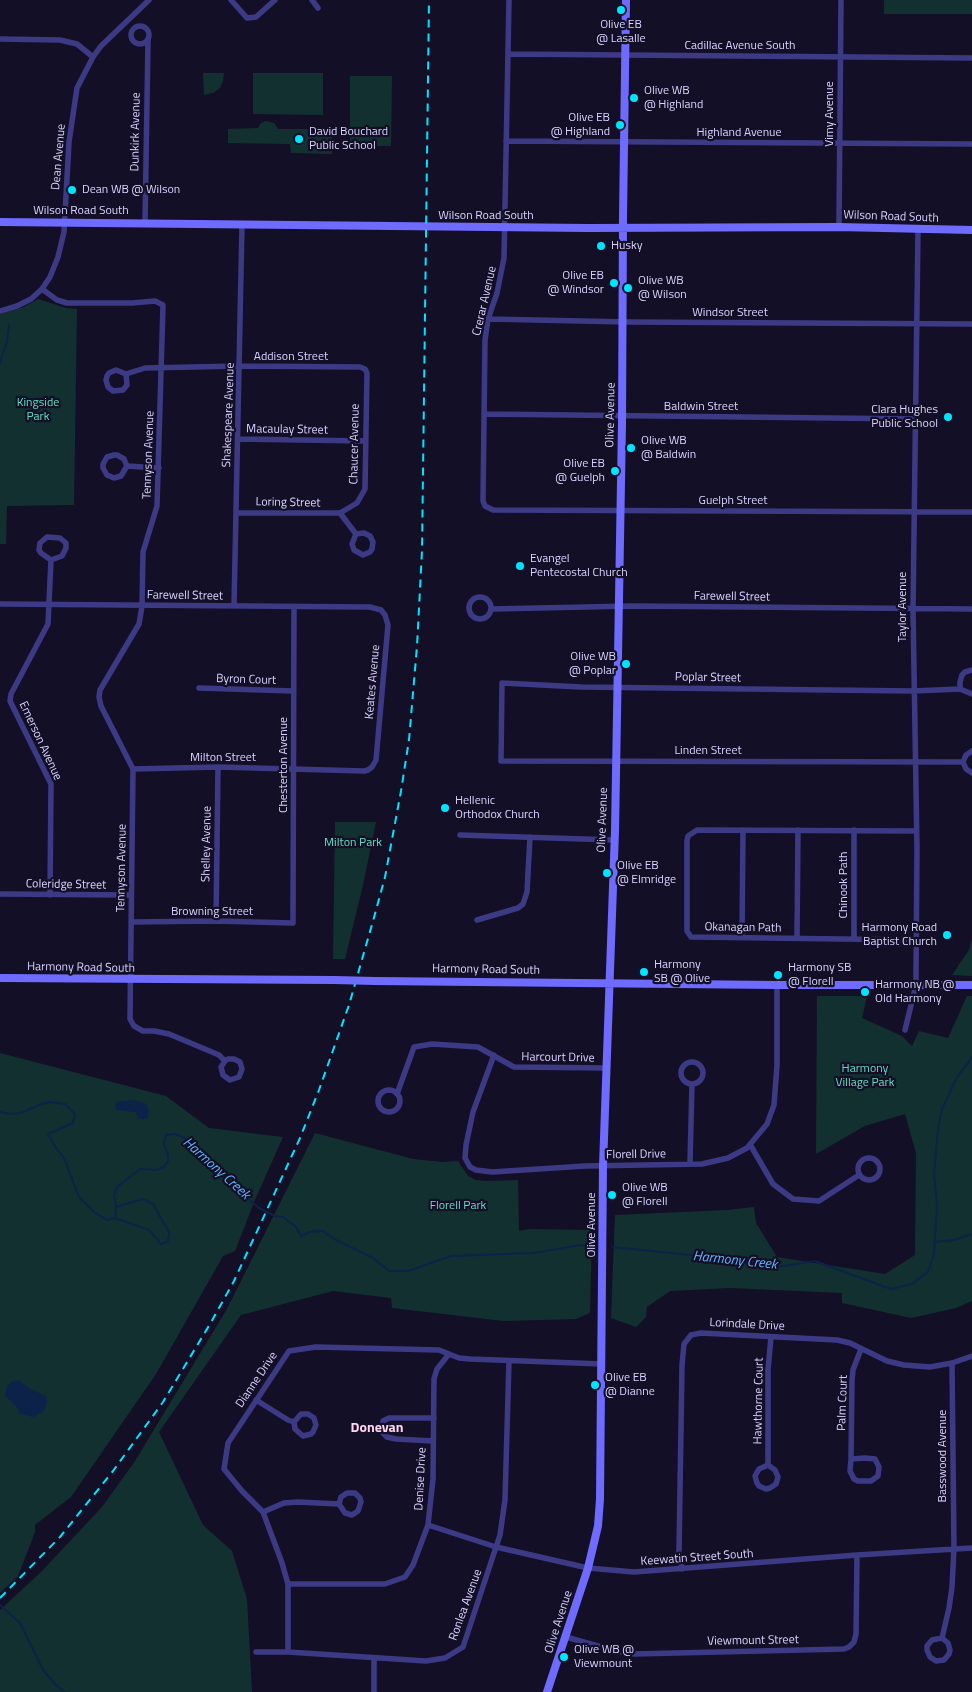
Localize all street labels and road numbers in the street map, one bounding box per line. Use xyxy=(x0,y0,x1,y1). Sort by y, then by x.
street label: Cadillac Avenue South xyxy=(685,39,795,53)
street label: Vimy Avenue xyxy=(823,81,837,147)
street label: Dunkirk Avenue xyxy=(128,92,144,172)
street label: Dean Avenue xyxy=(49,123,69,191)
street label: Highland Avenue xyxy=(696,126,782,140)
street label: Wilson Road South xyxy=(33,204,129,218)
street label: Wilson Road South xyxy=(843,208,939,226)
street label: Wilson Road South xyxy=(438,209,534,223)
street label: Crerar Avenue xyxy=(470,265,500,337)
street label: Windsor Street xyxy=(692,306,768,320)
street label: Addison Street xyxy=(254,350,328,364)
street label: Shakespeare Avenue xyxy=(220,362,238,468)
street label: Olive Avenue xyxy=(603,382,619,448)
street label: Baldwin Street xyxy=(664,400,738,414)
street label: Chaucer Avenue xyxy=(347,403,363,485)
street label: Tennyson Avenue xyxy=(140,411,158,499)
street label: Macaulay Street xyxy=(246,422,328,438)
street label: Guelph Street xyxy=(699,494,767,508)
street label: Loring Street xyxy=(255,495,321,511)
street label: Taylor Avenue xyxy=(896,572,910,642)
street label: Farewell Street xyxy=(147,588,223,604)
street label: Farewell Street xyxy=(694,589,770,605)
street label: Keates Avenue xyxy=(363,644,383,720)
street label: Poplar Street xyxy=(675,670,741,686)
street label: Byron Court xyxy=(216,672,276,688)
street label: Emerson Avenue xyxy=(15,699,65,783)
street label: Chesterton Avenue xyxy=(277,717,291,813)
street label: Linden Street xyxy=(674,744,742,758)
street label: Milton Street xyxy=(190,751,256,765)
street label: Olive Avenue xyxy=(595,787,611,853)
street label: Shelley Avenue xyxy=(199,806,215,882)
street label: Tennyson Avenue xyxy=(114,824,130,912)
street label: Chinook Path xyxy=(837,852,851,918)
street label: Coleridge Street xyxy=(26,877,106,893)
street label: Browning Street xyxy=(171,905,253,919)
street label: Okanagan Path xyxy=(704,920,782,936)
street label: Harmony Road South xyxy=(27,960,135,976)
street label: Harmony Road South xyxy=(432,962,540,978)
street label: Harcourt Drive xyxy=(521,1050,595,1066)
street label: Florell Drive xyxy=(606,1147,666,1163)
street label: Olive Avenue xyxy=(585,1192,599,1258)
street label: Lorindale Drive xyxy=(709,1316,785,1334)
street label: Dianne Drive xyxy=(233,1349,281,1411)
street label: Hawthorne Court xyxy=(751,1357,767,1445)
street label: Palm Court xyxy=(835,1375,851,1431)
street label: Basswood Avenue xyxy=(936,1410,950,1502)
street label: Denise Drive xyxy=(412,1447,430,1511)
street label: Keewatin Street South xyxy=(640,1547,754,1569)
street label: Ronlea Avenue xyxy=(446,1567,486,1643)
street label: Olive Avenue xyxy=(542,1589,576,1655)
street label: Viewmount Street xyxy=(707,1633,799,1649)

